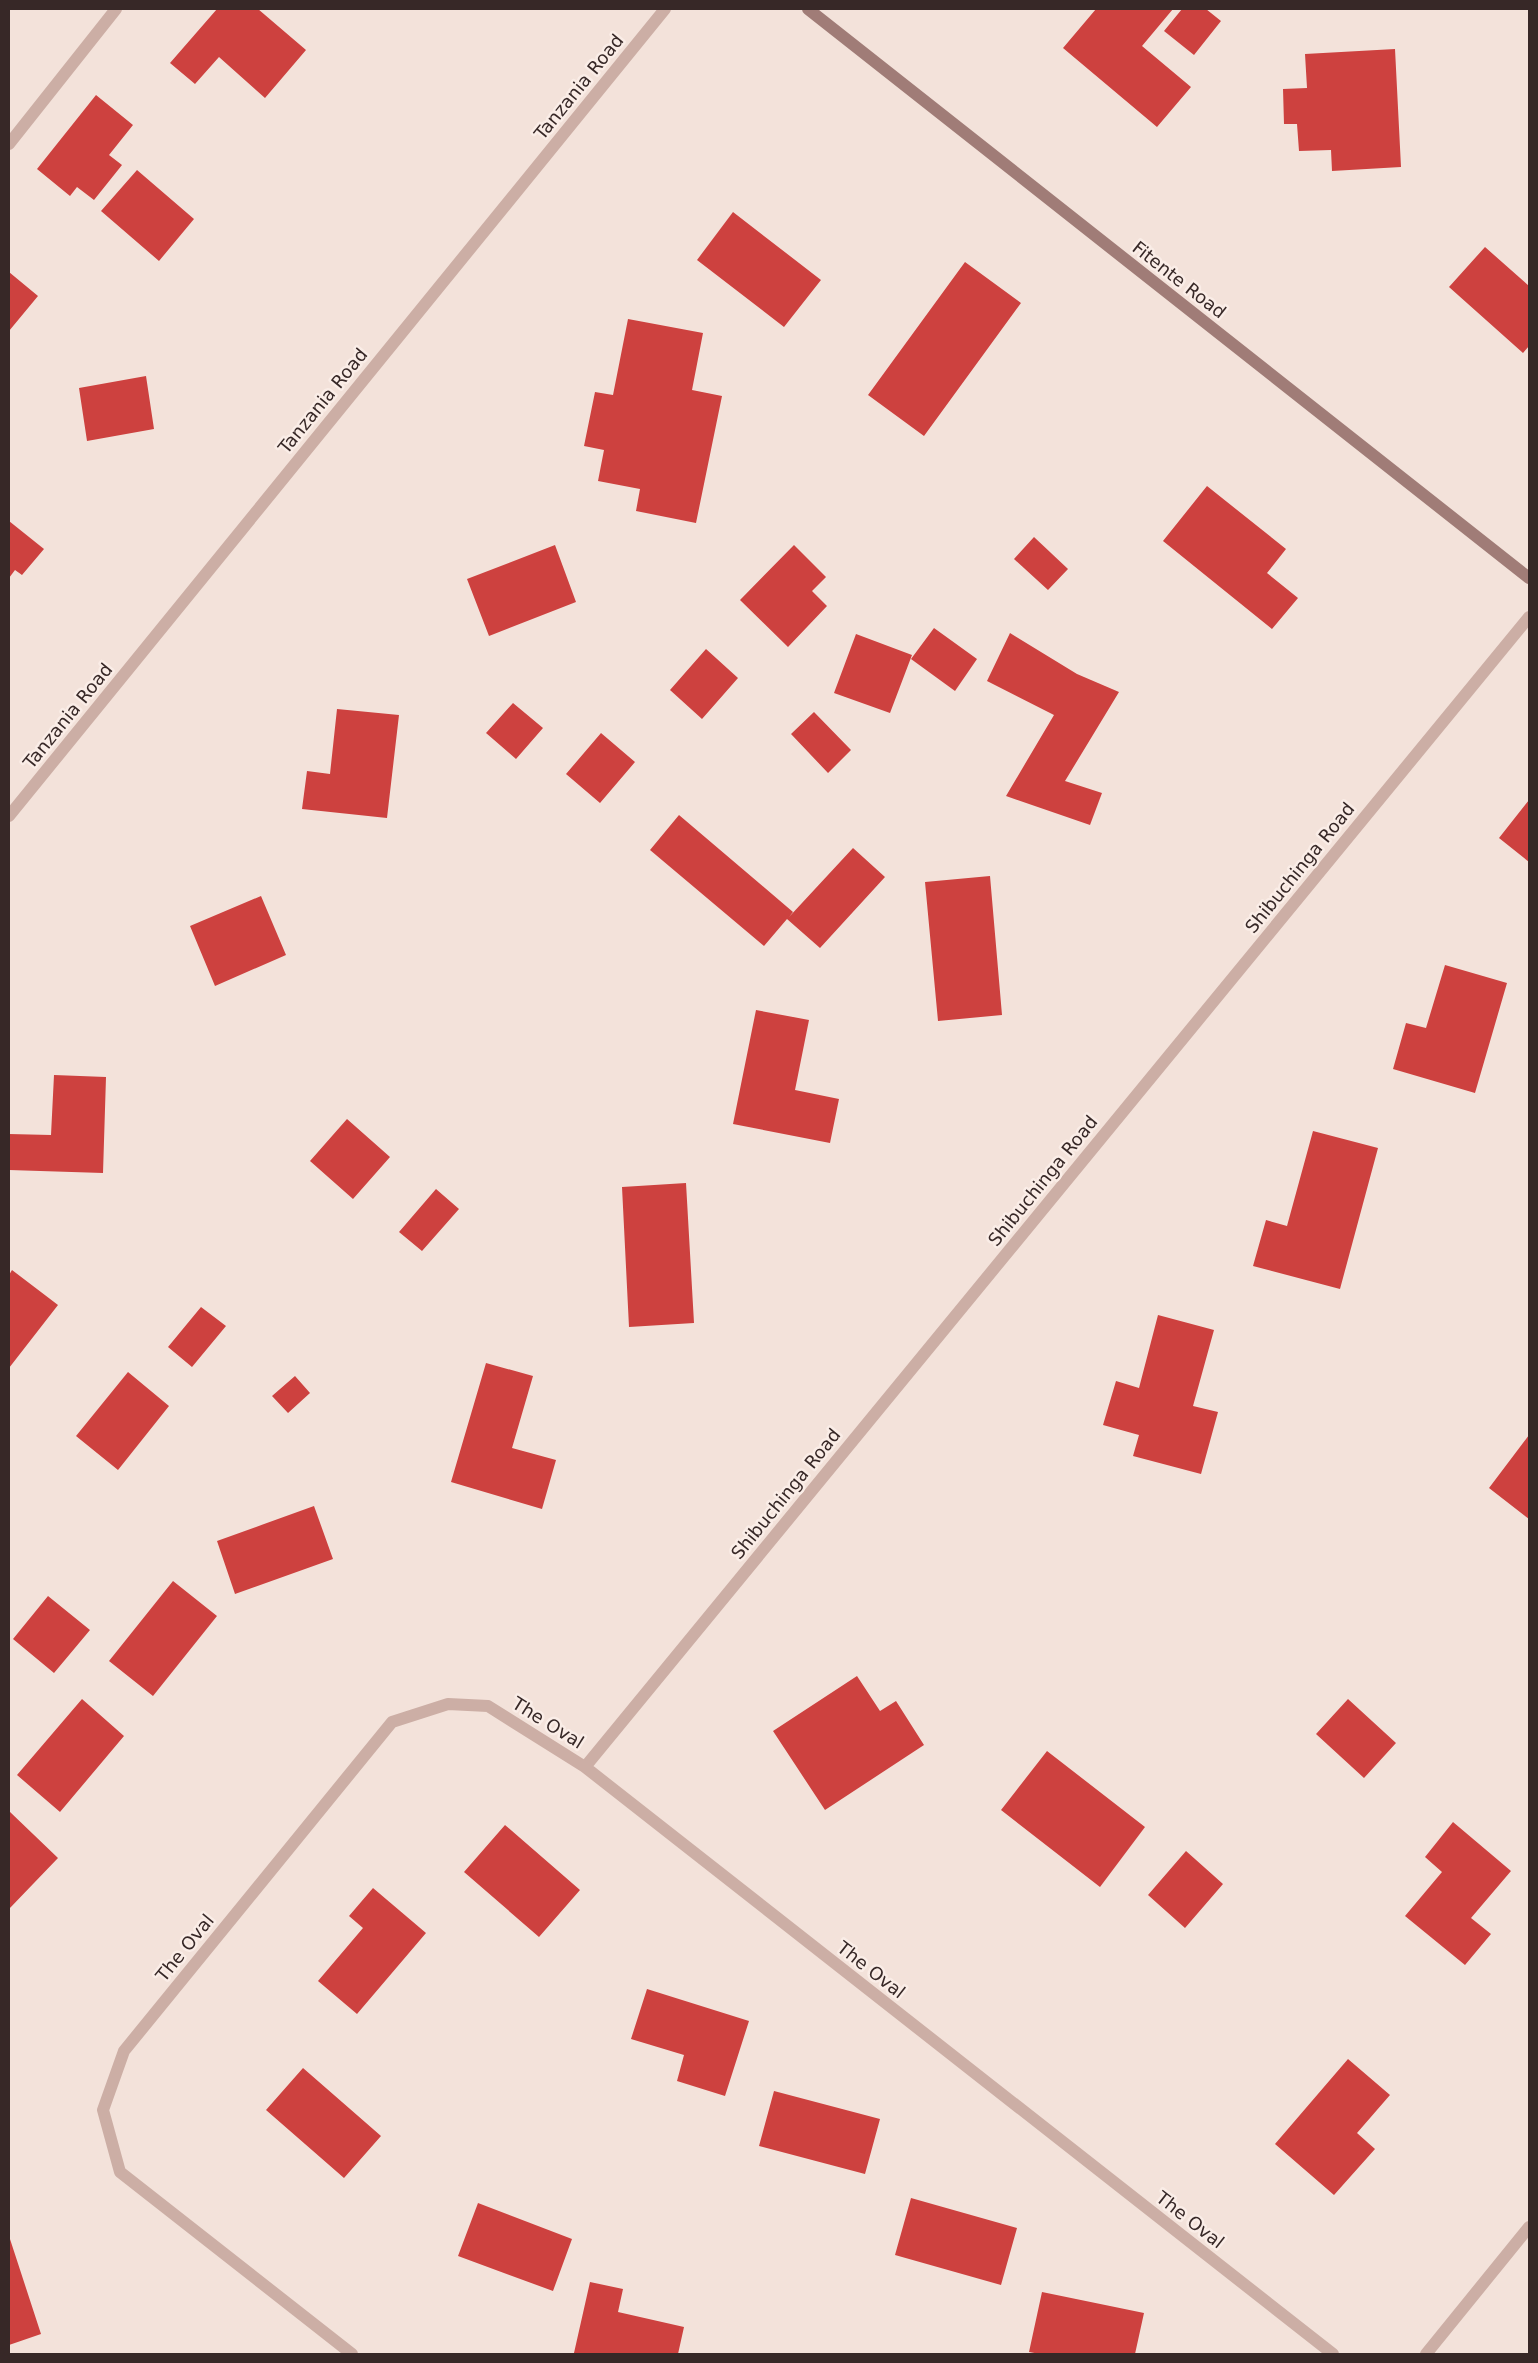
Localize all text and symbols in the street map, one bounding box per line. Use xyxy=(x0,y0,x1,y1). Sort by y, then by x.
street label: Tanzania Road xyxy=(529,30,627,144)
street label: Fitente Road xyxy=(1128,237,1230,323)
street label: Tanzania Road xyxy=(273,344,371,458)
street label: Tanzania Road xyxy=(18,659,116,773)
street label: Shibuchinga Road xyxy=(1241,798,1359,937)
street label: Shibuchinga Road xyxy=(984,1111,1102,1250)
street label: Shibuchinga Road xyxy=(727,1424,845,1563)
street label: The Oval xyxy=(508,1692,588,1753)
street label: The Oval xyxy=(151,1910,218,1986)
street label: The Oval xyxy=(833,1936,909,2003)
street label: The Oval xyxy=(1152,2186,1228,2253)

